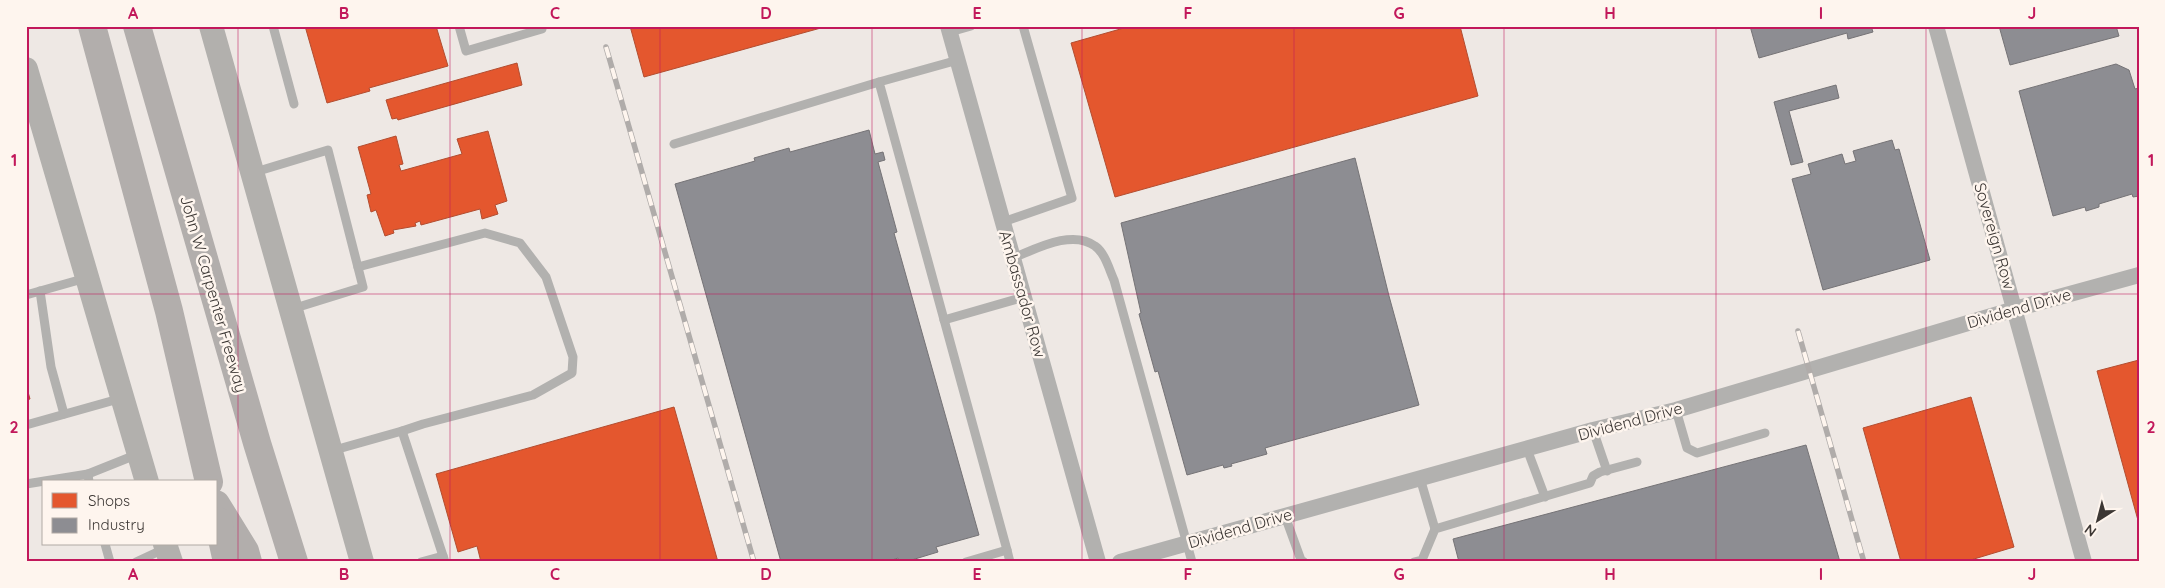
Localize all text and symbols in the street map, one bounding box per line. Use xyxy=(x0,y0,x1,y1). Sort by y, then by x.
text: A xyxy=(128,3,139,23)
text: B xyxy=(339,3,349,23)
text: C xyxy=(550,3,560,23)
text: D xyxy=(760,3,772,23)
text: E xyxy=(972,3,982,23)
text: F xyxy=(1184,3,1193,23)
text: G xyxy=(1393,3,1405,23)
text: H xyxy=(1604,3,1616,23)
text: I xyxy=(1819,3,1823,23)
text: J xyxy=(2028,3,2036,23)
text: 1 xyxy=(11,150,17,170)
text: 1 xyxy=(2148,150,2154,170)
street label: Sovereign Row xyxy=(1970,180,2020,292)
street label: John W Carpenter Freeway xyxy=(176,193,252,395)
street label: Ambassador Row xyxy=(995,228,1051,360)
street label: Dividend Drive xyxy=(1965,284,2073,332)
street label: Dividend Drive xyxy=(1576,397,1684,445)
text: 2 xyxy=(9,417,19,437)
text: 2 xyxy=(2146,417,2156,437)
legend xyxy=(42,480,218,546)
text: Shops xyxy=(88,491,130,510)
north arrow xyxy=(2072,496,2122,546)
street label: Dividend Drive xyxy=(1186,504,1294,552)
text: Industry xyxy=(88,515,145,534)
text: N xyxy=(2081,520,2100,541)
text: A xyxy=(128,564,139,584)
text: B xyxy=(339,564,349,584)
text: C xyxy=(550,564,560,584)
text: D xyxy=(760,564,772,584)
text: E xyxy=(972,564,982,584)
text: F xyxy=(1184,564,1193,584)
text: G xyxy=(1393,564,1405,584)
text: H xyxy=(1604,564,1616,584)
text: I xyxy=(1819,564,1823,584)
text: J xyxy=(2028,564,2036,584)

